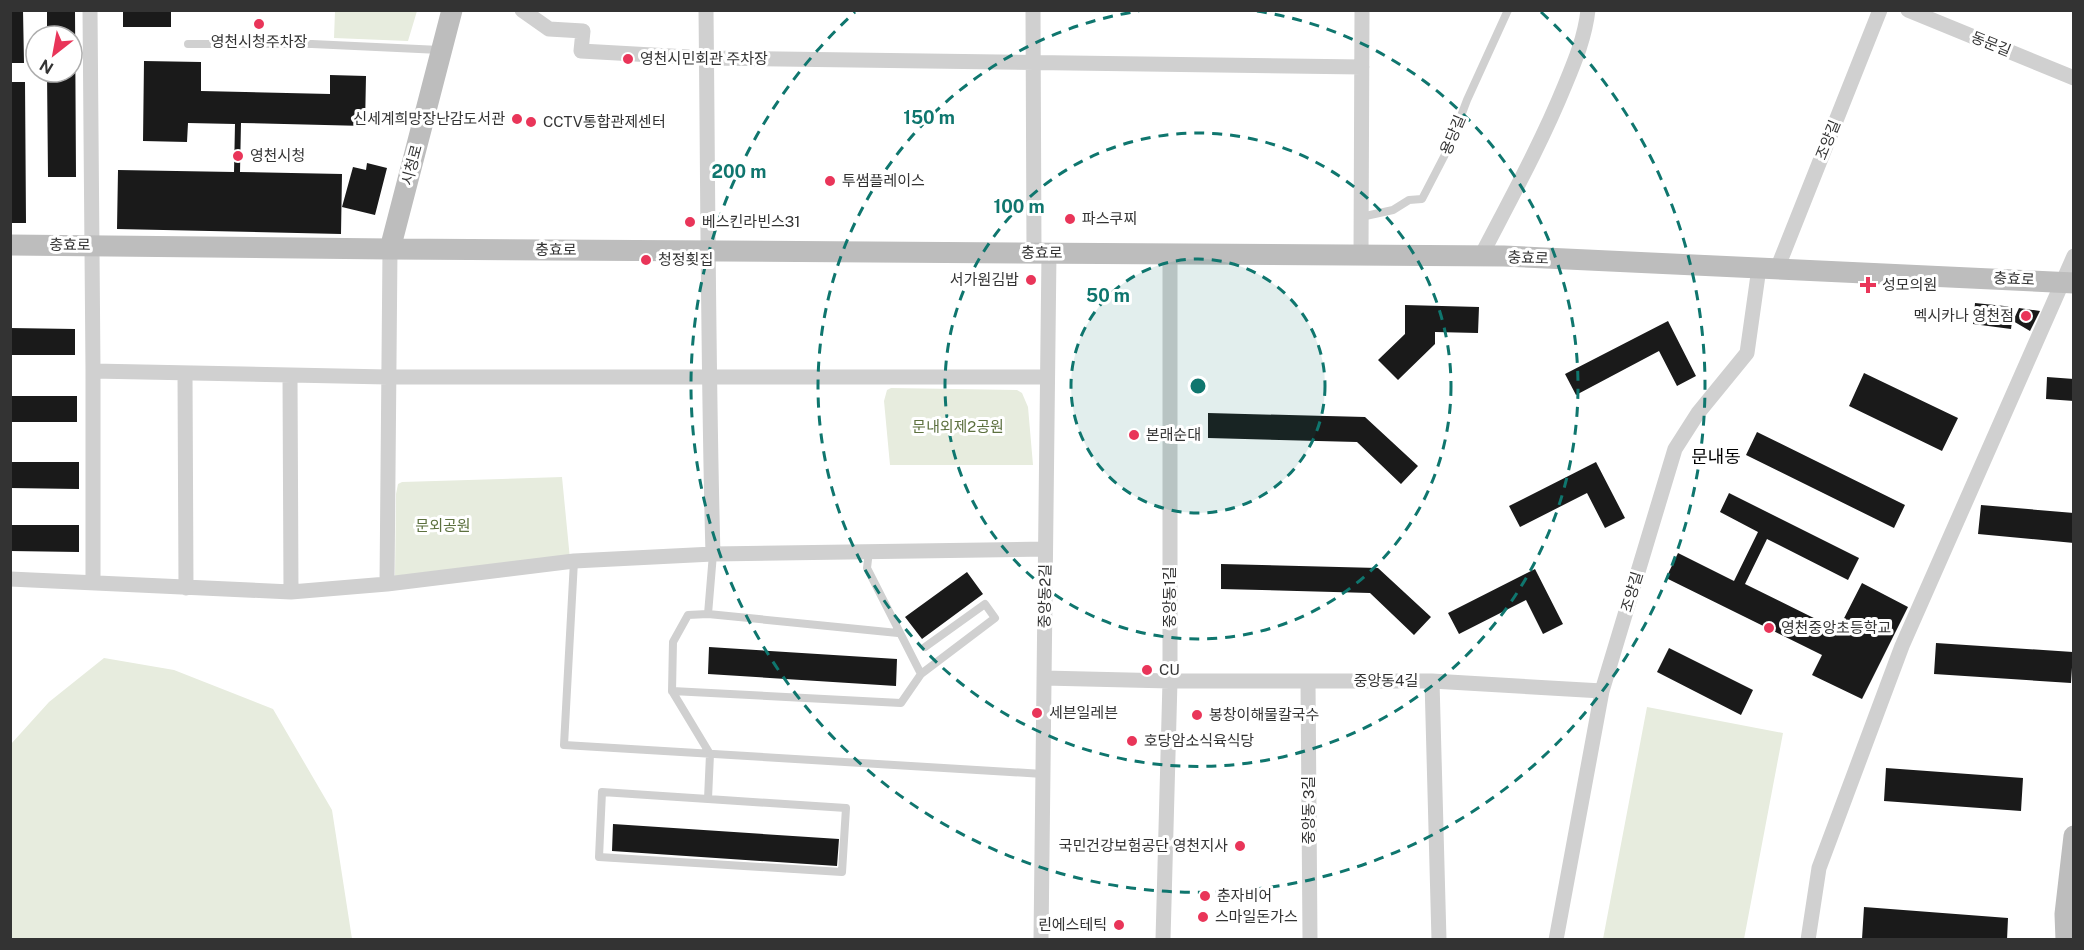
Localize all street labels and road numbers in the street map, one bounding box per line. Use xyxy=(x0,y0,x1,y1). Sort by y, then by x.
street label: 동문길 xyxy=(1969,28,2014,59)
street label: 용당길 xyxy=(1437,112,1468,157)
street label: 조양길 xyxy=(1812,117,1843,162)
street label: 시청로 xyxy=(398,143,425,187)
street label: 충효로 xyxy=(49,236,91,253)
street label: 충효로 xyxy=(535,241,577,258)
street label: 충효로 xyxy=(1021,244,1063,261)
street label: 충효로 xyxy=(1507,248,1549,267)
street label: 충효로 xyxy=(1993,269,2035,288)
street label: 중앙동2길 xyxy=(1035,564,1054,628)
street label: 중앙동1길 xyxy=(1161,566,1178,628)
street label: 조양길 xyxy=(1617,570,1646,614)
street label: 중앙동4길 xyxy=(1354,672,1418,689)
street label: 중앙동 3길 xyxy=(1300,776,1317,844)

